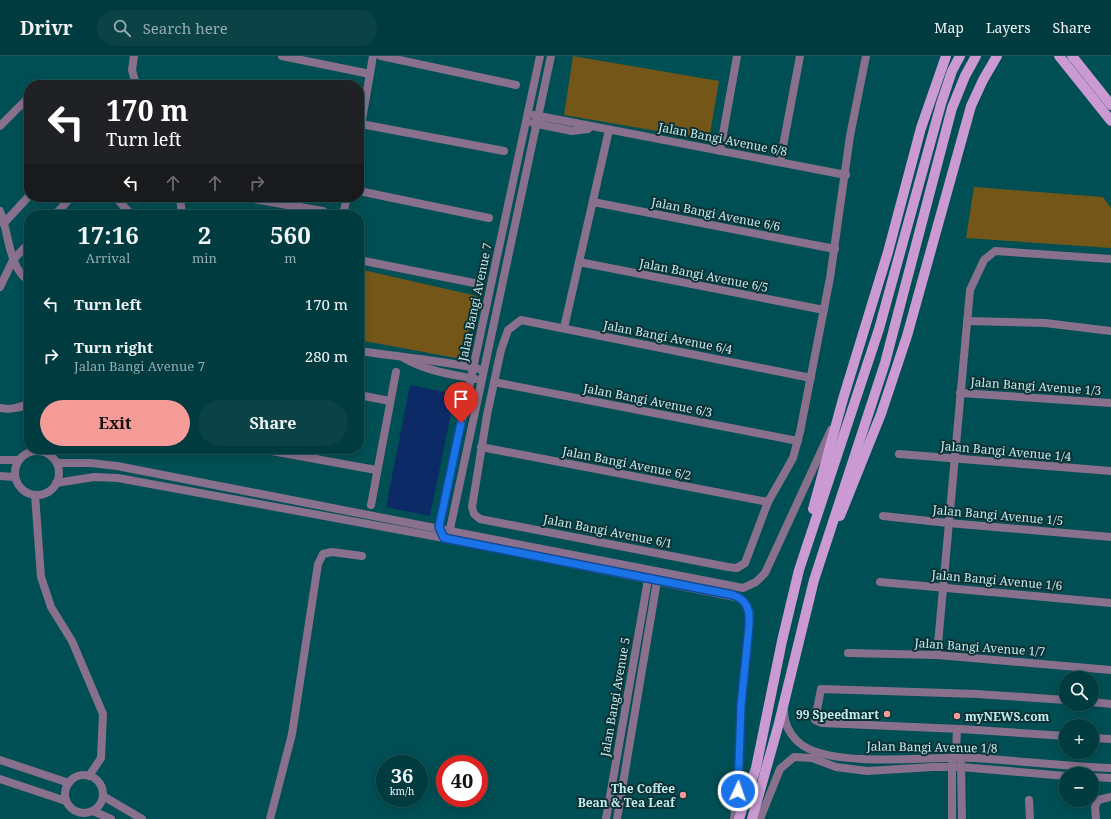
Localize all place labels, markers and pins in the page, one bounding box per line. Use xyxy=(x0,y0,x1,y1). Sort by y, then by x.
pin xyxy=(444,382,478,423)
place label: 99 Speedmart xyxy=(796,706,879,723)
place label: myNEWS.com xyxy=(965,708,1050,725)
marker: 99 Speedmart xyxy=(882,709,892,719)
marker: myNEWS.com xyxy=(952,711,962,721)
place label: The Coffee Bean & Tea Leaf xyxy=(578,780,676,811)
marker: The Coffee Bean & Tea Leaf xyxy=(678,790,688,800)

